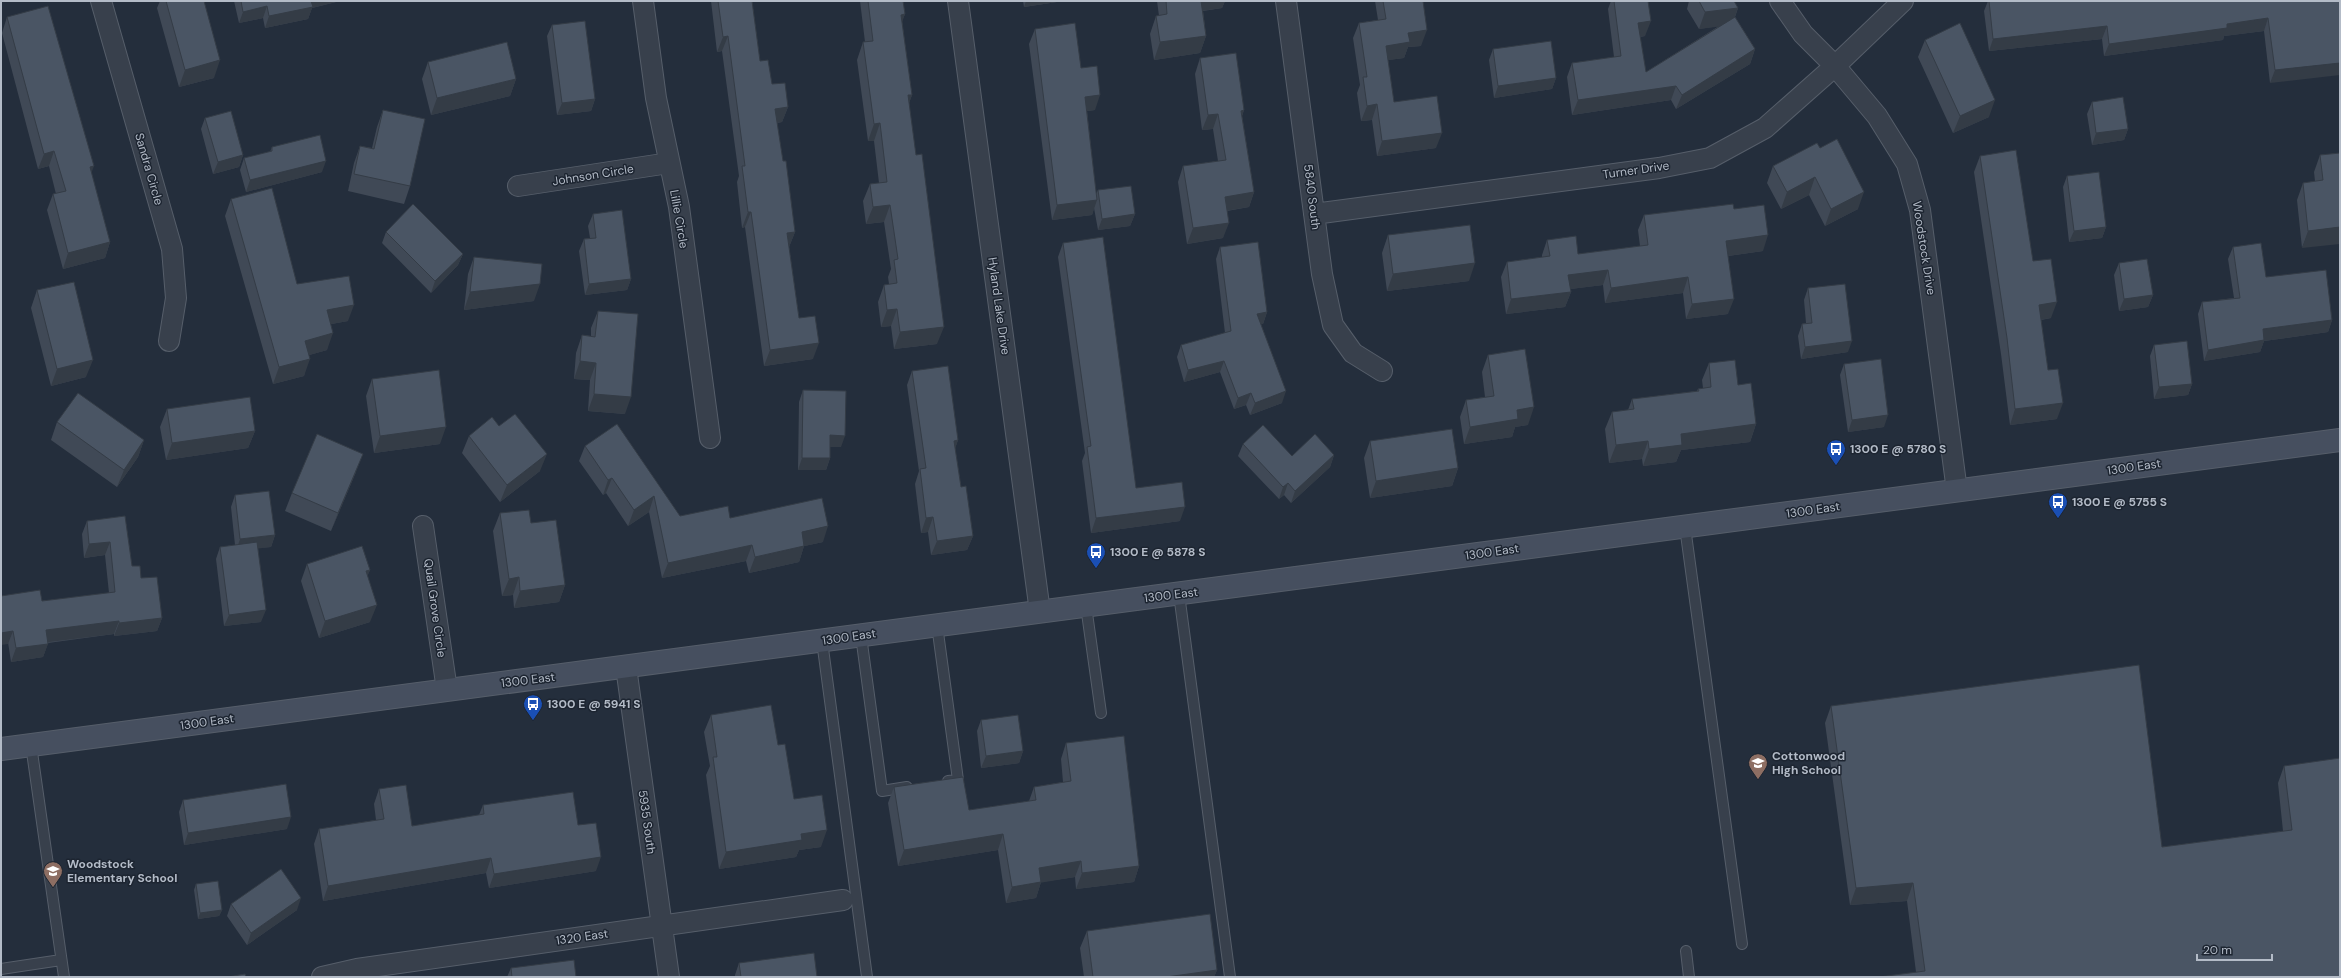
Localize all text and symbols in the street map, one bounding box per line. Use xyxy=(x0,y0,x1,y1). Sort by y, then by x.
street label: Sandra Circle xyxy=(131,131,167,207)
street label: Turner Drive xyxy=(1602,157,1671,183)
street label: Johnson Circle xyxy=(551,161,635,189)
street label: 5840 South xyxy=(1300,163,1324,231)
street label: Lillie Circle xyxy=(666,188,692,250)
street label: Woodstock Drive xyxy=(1909,200,1939,296)
street label: Hyland Lake Drive xyxy=(984,256,1014,356)
bus stop icon: 1300 E @ 5780 S xyxy=(1825,438,1847,466)
place label: 1300 E @ 5780 S xyxy=(1850,441,1946,457)
street label: 1300 East xyxy=(2106,455,2162,479)
bus stop icon: 1300 E @ 5755 S xyxy=(2047,491,2069,519)
place label: 1300 E @ 5755 S xyxy=(2072,494,2167,510)
street label: 1300 East xyxy=(1785,498,1841,522)
street label: 1300 East xyxy=(1464,540,1520,564)
bus stop icon: 1300 E @ 5878 S xyxy=(1085,541,1107,569)
place label: 1300 E @ 5878 S xyxy=(1110,544,1205,560)
street label: Quail Grove Circle xyxy=(420,558,450,659)
street label: 1300 East xyxy=(1143,584,1199,606)
street label: 1300 East xyxy=(821,625,877,649)
street label: 1300 East xyxy=(500,669,556,691)
bus stop icon: 1300 E @ 5941 S xyxy=(522,693,544,721)
place label: 1300 E @ 5941 S xyxy=(547,696,641,712)
street label: 1300 East xyxy=(179,710,235,734)
place label: Cottonwood High School xyxy=(1772,748,1845,778)
school or university icon: Cottonwood High School xyxy=(1747,752,1769,780)
street label: 5935 South xyxy=(635,789,659,855)
place label: Woodstock Elementary School xyxy=(67,856,177,886)
school or university icon: Woodstock Elementary School xyxy=(42,860,64,888)
street label: 1320 East xyxy=(555,925,610,949)
scale bar xyxy=(2197,936,2272,962)
text: 20 m xyxy=(2203,942,2232,958)

